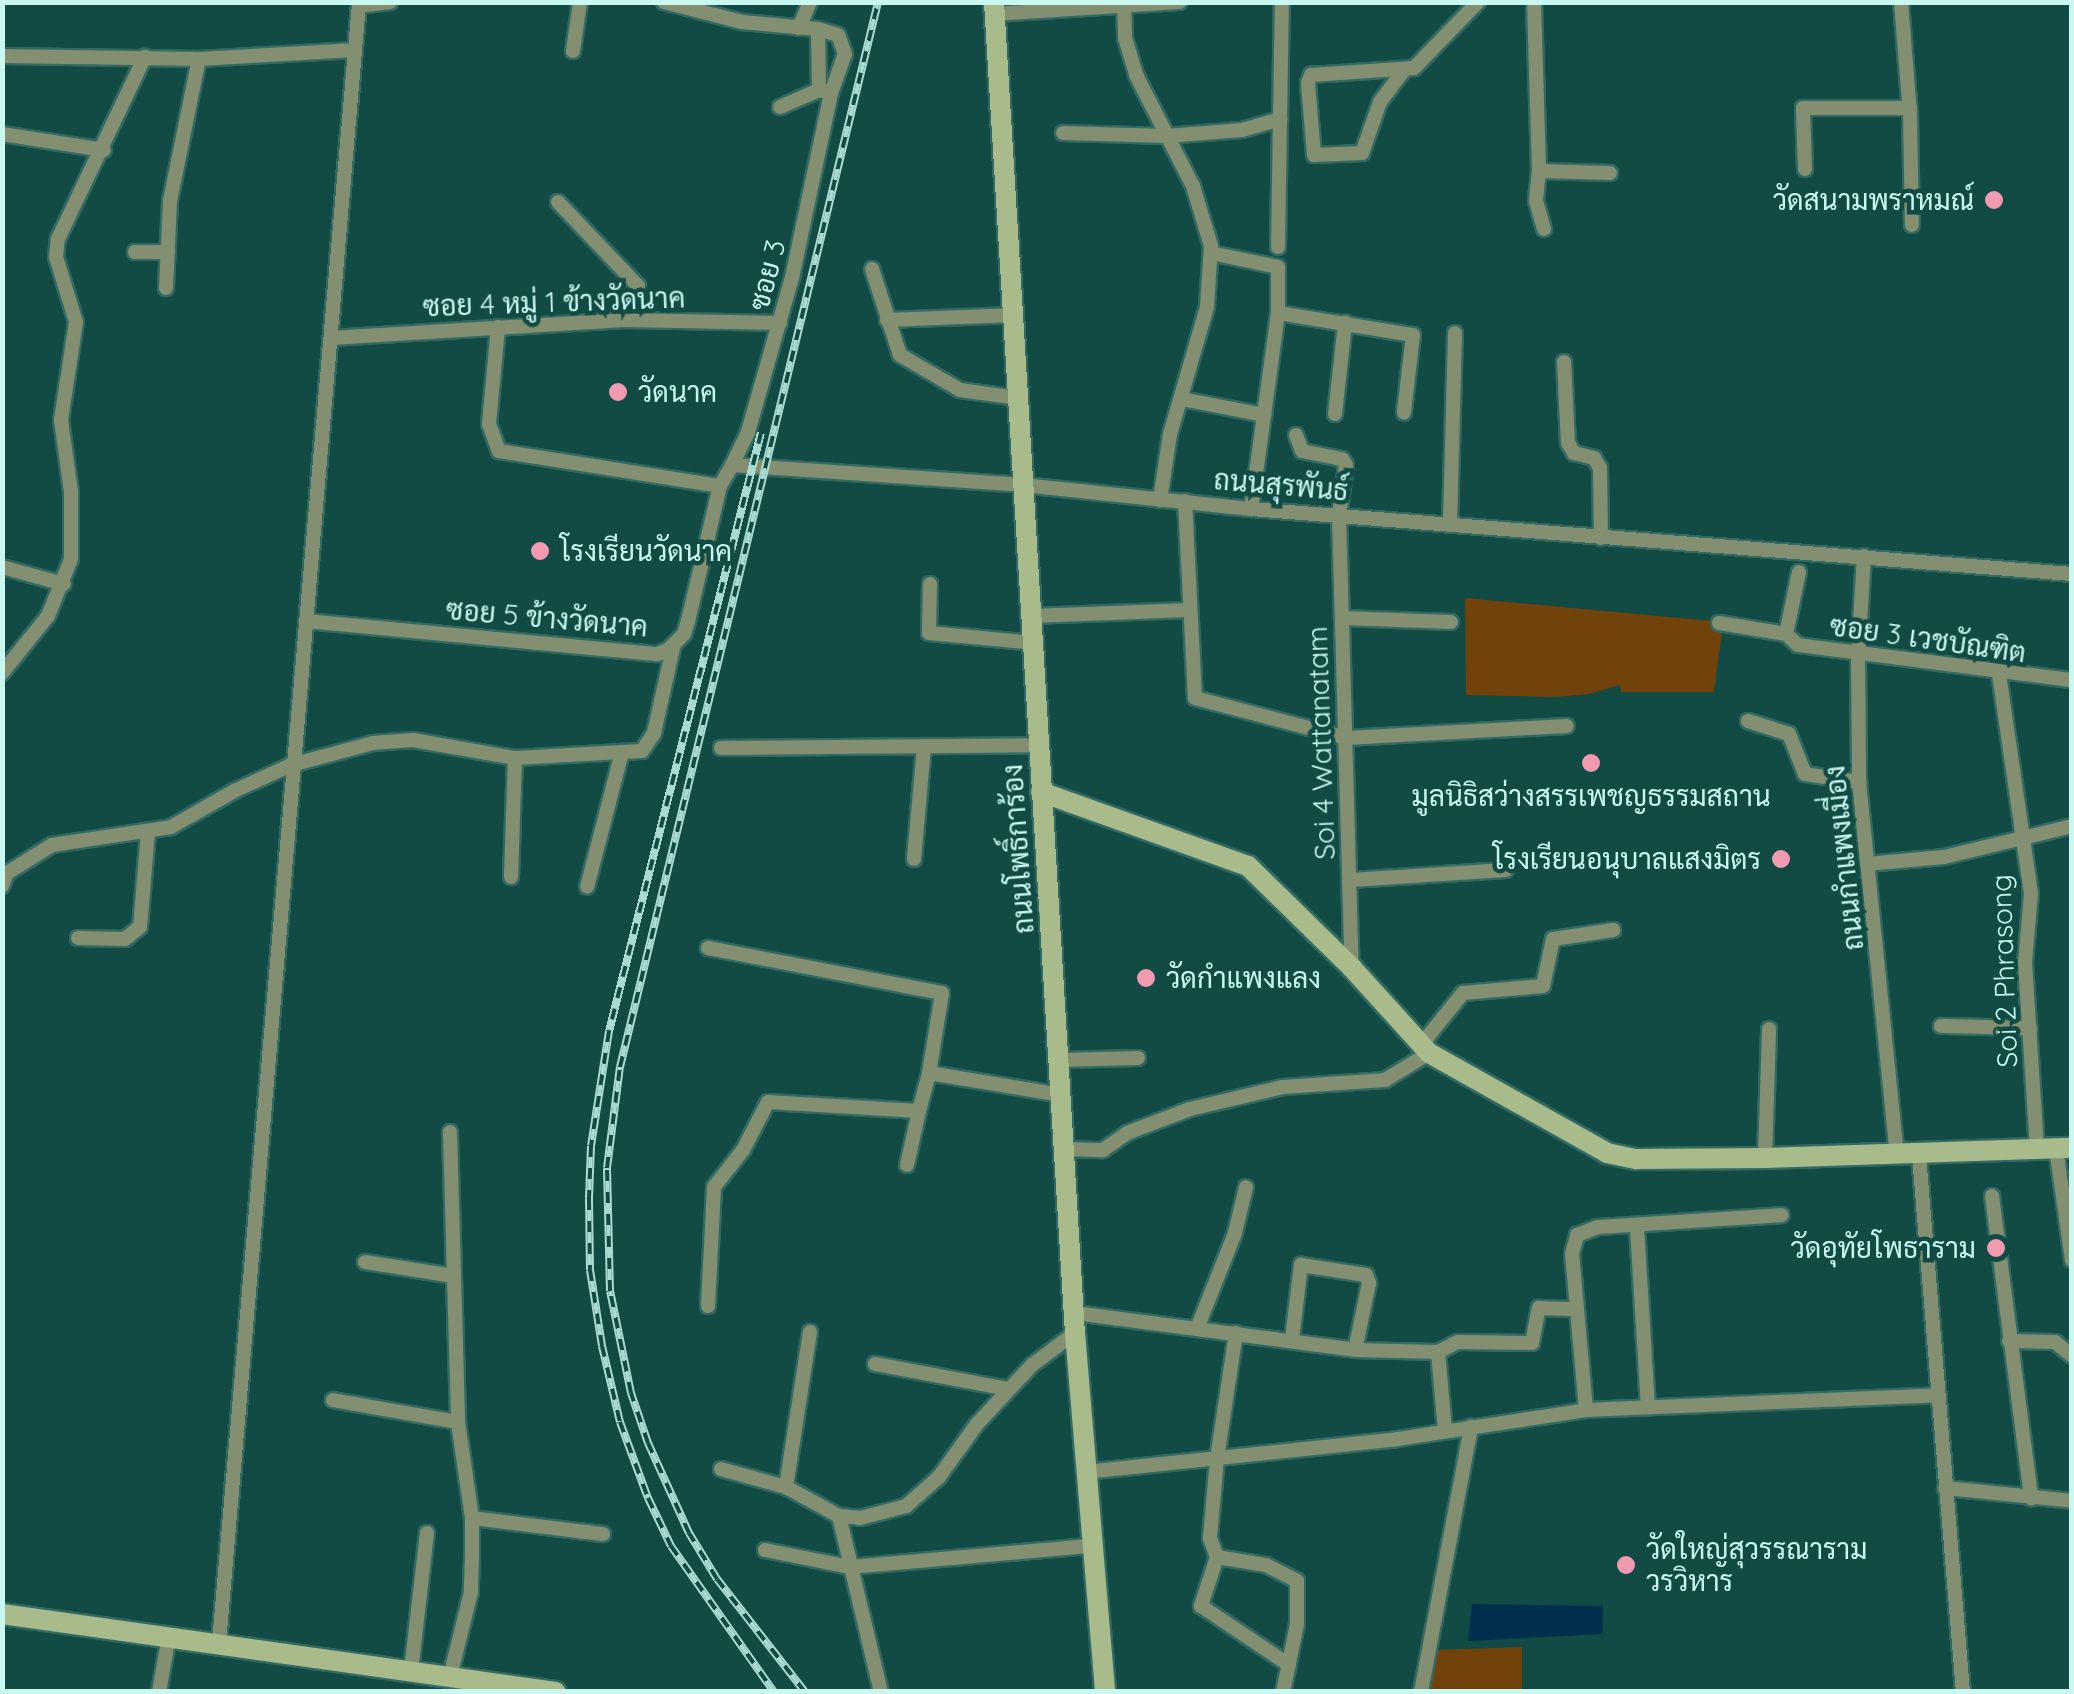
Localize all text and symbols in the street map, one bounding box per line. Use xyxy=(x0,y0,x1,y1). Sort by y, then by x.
place label: วัดสนามพราหมณ์ xyxy=(1773,183,1974,217)
marker: วัดสนามพราหมณ์ xyxy=(1983,189,2005,211)
street label: ซอย 3 xyxy=(741,236,793,314)
street label: ซอย 4 หมู่ 1 ข้างวัดนาค xyxy=(422,281,686,323)
place label: วัดนาค xyxy=(638,375,717,409)
marker: วัดนาค xyxy=(607,381,629,403)
street label: ถนนสุรพันธ์ xyxy=(1212,462,1350,508)
place label: โรงเรียนวัดนาค xyxy=(560,534,732,568)
marker: โรงเรียนวัดนาค xyxy=(529,540,551,562)
street label: ซอย 5 ข้างวัดนาค xyxy=(445,592,649,644)
street label: ซอย 3 เวชบัณฑิต xyxy=(1828,609,2028,669)
street label: Soi 4 Wattanatam xyxy=(1300,626,1342,860)
marker: มูลนิธิสว่างสรรเพชญธรรมสถาน xyxy=(1580,752,1602,774)
street label: ถนนโพธิ์การ้อง xyxy=(995,763,1041,935)
street label: ถนนกำแพงเมี่อง xyxy=(1818,764,1870,952)
place label: มูลนิธิสว่างสรรเพชญธรรมสถาน xyxy=(1411,779,1771,813)
place label: โรงเรียนอนุบาลแสงมิตร xyxy=(1493,842,1761,876)
marker: โรงเรียนอนุบาลแสงมิตร xyxy=(1770,848,1792,870)
street label: Soi 2 Phrasong xyxy=(1984,874,2024,1068)
place label: วัดกำแพงแลง xyxy=(1166,961,1321,995)
marker: วัดกำแพงแลง xyxy=(1135,967,1157,989)
place label: วัดอุทัยโพธาราม xyxy=(1790,1231,1976,1265)
marker: วัดอุทัยโพธาราม xyxy=(1985,1237,2007,1259)
place label: วัดใหญ่สุวรรณาราม วรวิหาร xyxy=(1646,1532,1867,1598)
marker: วัดใหญ่สุวรรณาราม วรวิหาร xyxy=(1615,1554,1637,1576)

